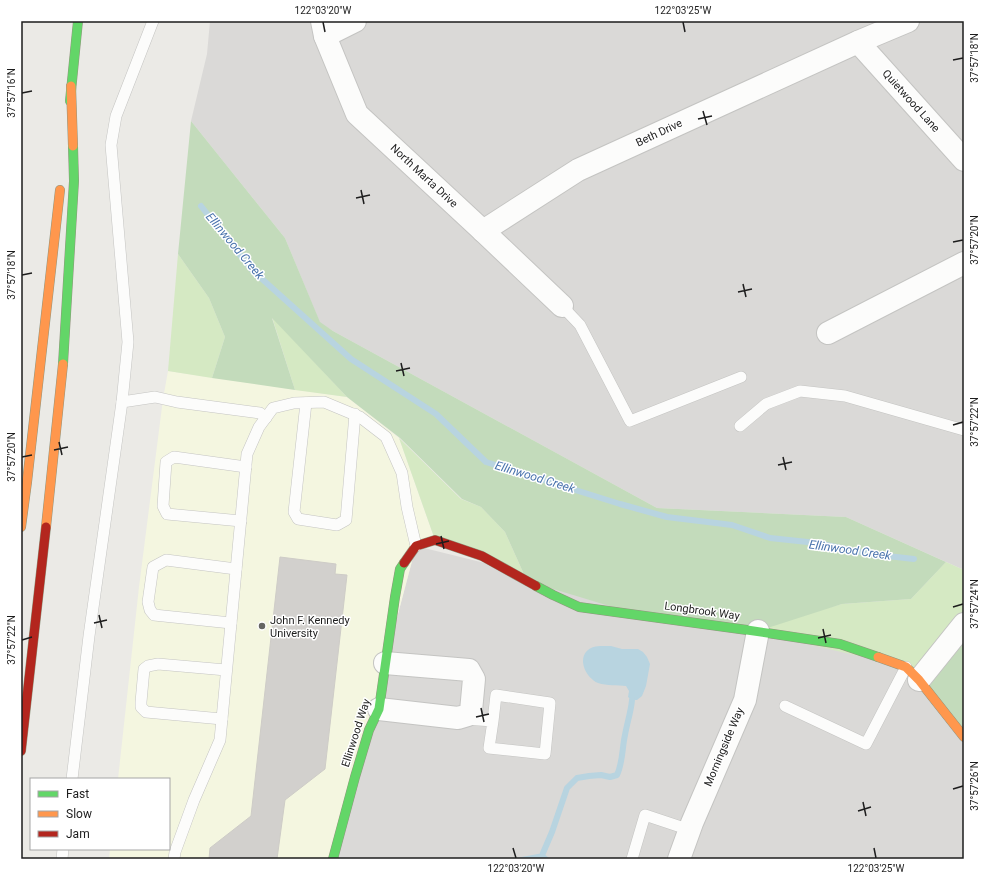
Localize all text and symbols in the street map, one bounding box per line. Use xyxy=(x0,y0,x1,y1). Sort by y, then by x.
text: 122°03'20"W xyxy=(295,5,352,16)
text: 122°03'25"W xyxy=(655,5,712,16)
text: 37°57'18"N xyxy=(969,33,980,83)
street label: Quietwood Lane xyxy=(880,67,942,135)
text: 37°57'16"N xyxy=(6,68,17,118)
street label: Beth Drive xyxy=(634,117,684,149)
street label: North Marta Drive xyxy=(388,142,460,211)
water label: Ellinwood Creek xyxy=(203,210,268,283)
text: 37°57'20"N xyxy=(969,215,980,265)
text: 37°57'18"N xyxy=(6,250,17,300)
text: 37°57'22"N xyxy=(969,397,980,447)
text: 37°57'20"N xyxy=(6,432,17,482)
water label: Ellinwood Creek xyxy=(493,458,578,496)
water label: Ellinwood Creek xyxy=(808,537,893,563)
text: 37°57'24"N xyxy=(969,579,980,629)
street label: Longbrook Way xyxy=(664,599,741,623)
place label: John F. Kennedy University xyxy=(270,614,350,640)
text: 37°57'22"N xyxy=(6,615,17,665)
marker: John F. Kennedy University xyxy=(257,621,267,631)
street label: Ellinwood Way xyxy=(339,697,373,769)
street label: Morningside Way xyxy=(702,705,747,788)
text: 37°57'26"N xyxy=(969,761,980,811)
legend xyxy=(30,778,170,850)
text: Fast xyxy=(66,787,89,801)
text: Slow xyxy=(66,807,92,821)
text: Jam xyxy=(66,827,90,841)
text: 122°03'20"W xyxy=(488,863,545,874)
text: 122°03'25"W xyxy=(848,863,905,874)

